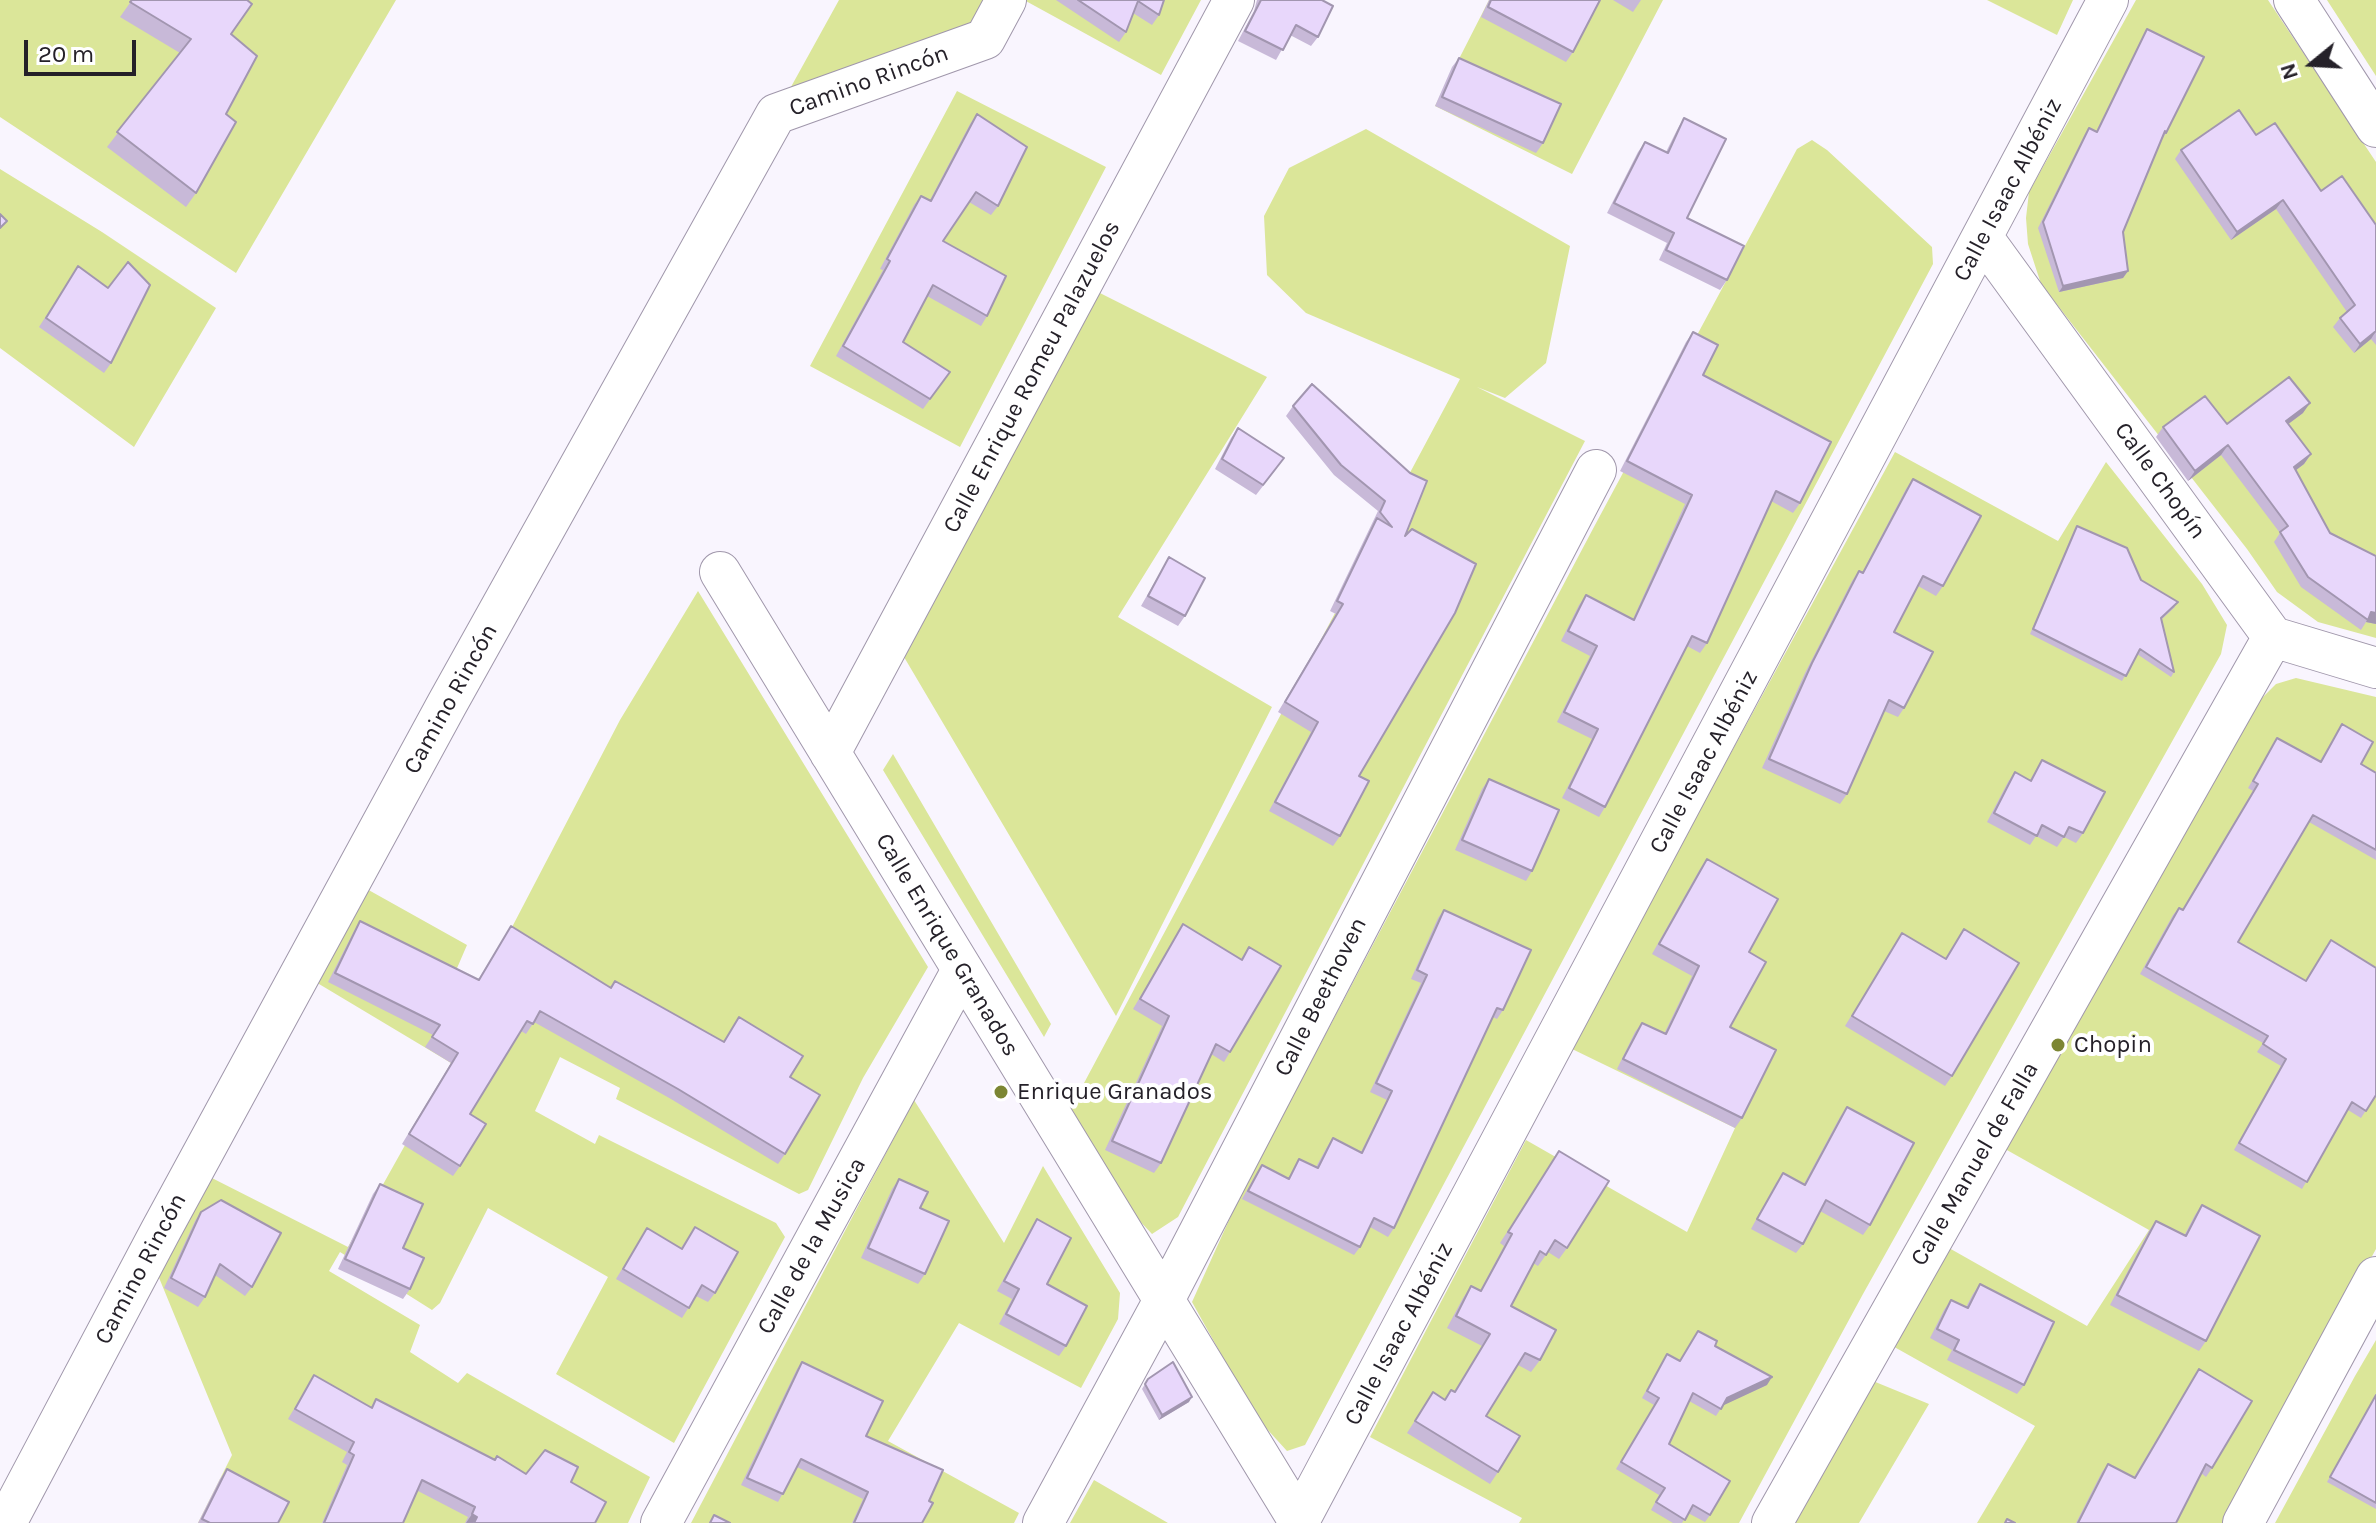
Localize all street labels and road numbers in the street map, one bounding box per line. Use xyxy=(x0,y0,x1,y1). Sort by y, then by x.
street label: Camino Rincón xyxy=(786,39,952,123)
street label: Calle Isaac Albéniz xyxy=(1948,93,2068,287)
street label: Calle Enrique Romeu Palazuelos xyxy=(937,216,1127,538)
street label: Calle Chopín xyxy=(2108,417,2212,545)
street label: Camino Rincón xyxy=(398,619,504,779)
street label: Calle Isaac Albéniz xyxy=(1644,665,1764,859)
street label: Calle Enrique Granados xyxy=(869,828,1025,1062)
street label: Calle Beethoven xyxy=(1269,913,1373,1081)
street label: Calle Manuel de Falla xyxy=(1905,1057,2045,1271)
street label: Calle de la Musica xyxy=(752,1153,872,1339)
street label: Camino Rincón xyxy=(89,1188,193,1350)
street label: Calle Isaac Albéniz xyxy=(1339,1237,1459,1431)

